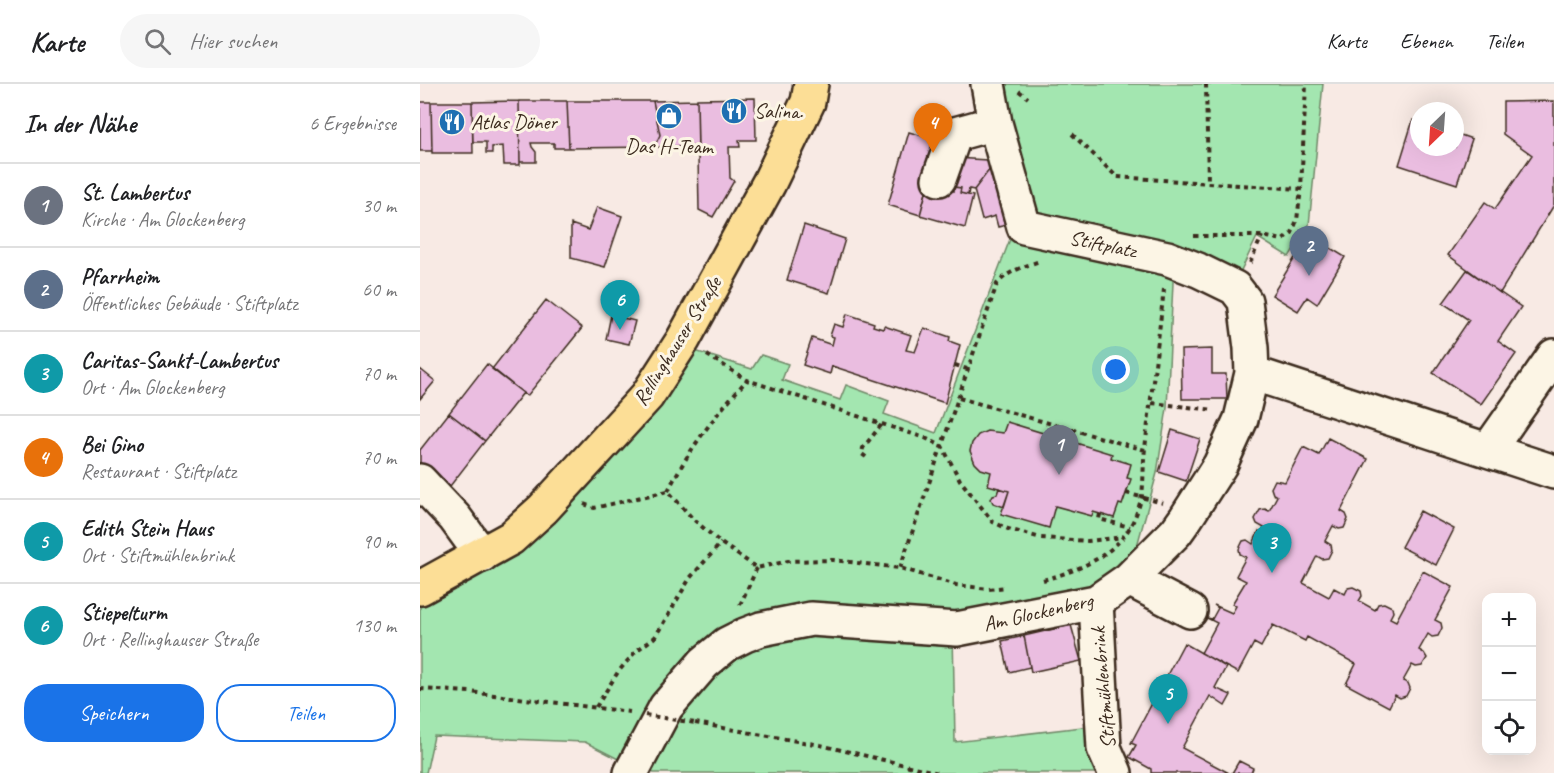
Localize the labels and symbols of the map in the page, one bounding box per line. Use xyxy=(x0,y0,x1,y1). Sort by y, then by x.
restaurant icon: Salina. xyxy=(719,96,749,126)
place label: Salina. xyxy=(754,98,804,124)
shop icon: Das H-Team xyxy=(654,101,684,131)
north arrow xyxy=(1410,102,1464,156)
pin: 4 xyxy=(914,104,952,153)
restaurant icon: Atlas Döner xyxy=(437,107,467,137)
place label: Atlas Döner xyxy=(471,109,558,135)
place label: Das H-Team xyxy=(626,133,715,159)
street label: Stiftplatz xyxy=(1067,224,1141,264)
pin: 2 xyxy=(1290,226,1328,276)
street label: Rellinghauser Straße xyxy=(627,270,728,410)
pin: 6 xyxy=(600,280,640,330)
your location xyxy=(1101,355,1130,384)
pin: 1 xyxy=(1040,426,1078,475)
pin: 3 xyxy=(1252,524,1292,573)
street label: Am Glockenberg xyxy=(981,586,1097,637)
street label: Stiftmühlenbrink xyxy=(1085,624,1121,750)
pin: 5 xyxy=(1148,674,1188,724)

